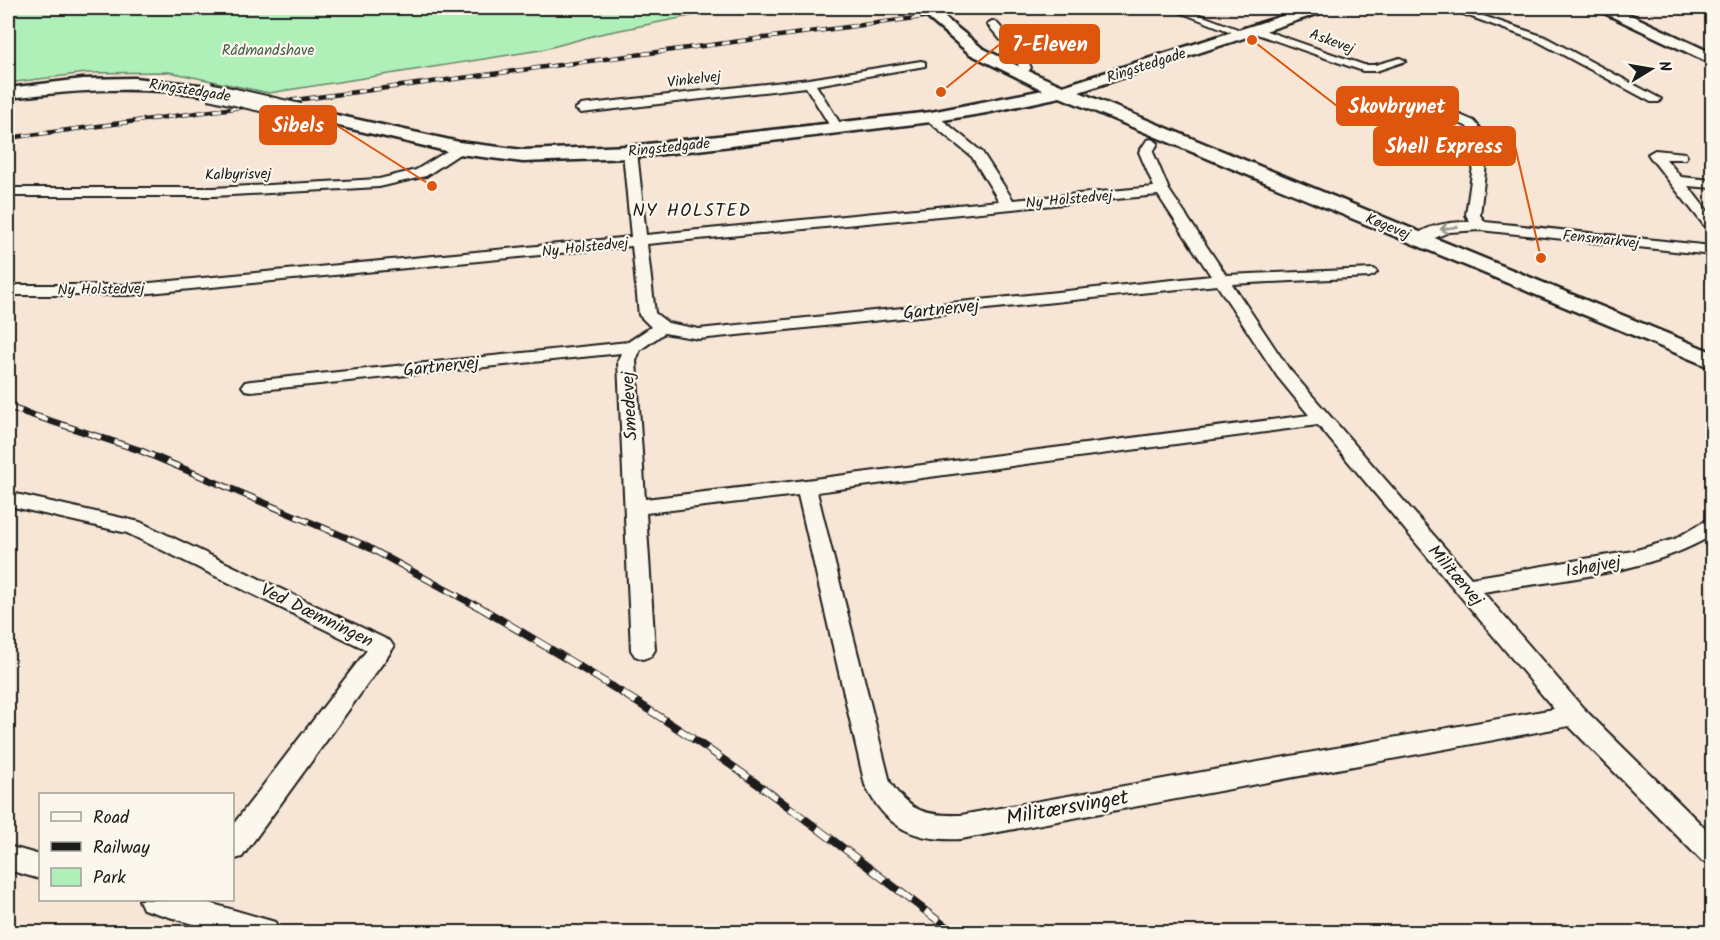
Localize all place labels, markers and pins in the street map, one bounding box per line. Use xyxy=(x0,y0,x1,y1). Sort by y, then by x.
callout: 7-Eleven xyxy=(1000,25,1099,63)
callout: Skovbrynet xyxy=(1337,87,1458,125)
callout: Sibels xyxy=(260,106,336,144)
callout: Shell Express xyxy=(1374,127,1515,165)

